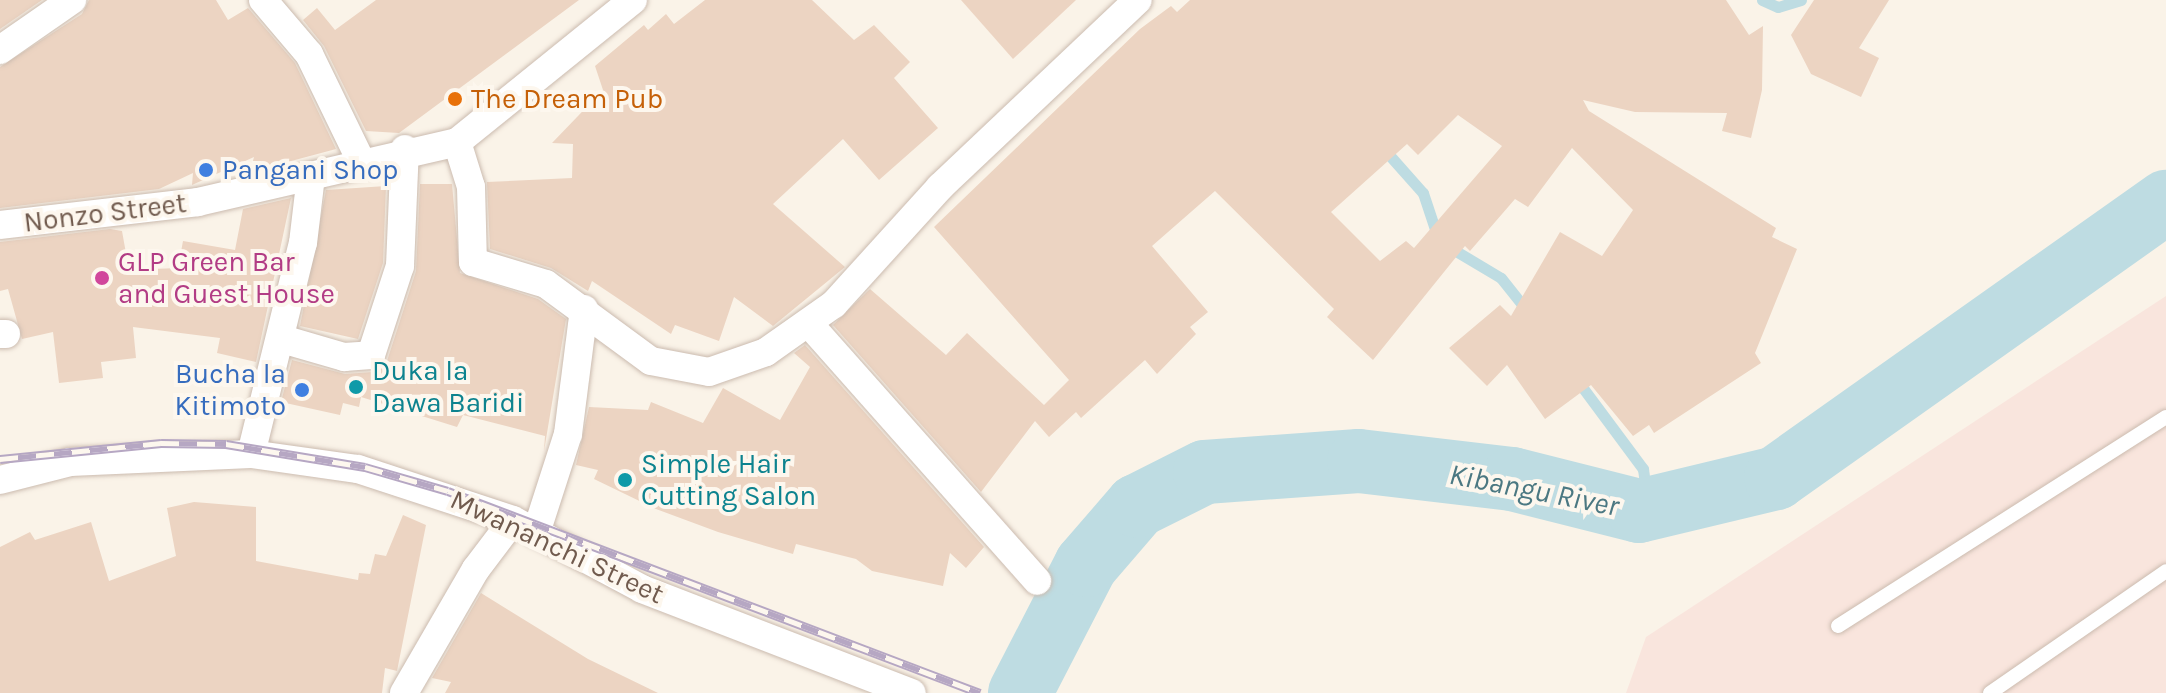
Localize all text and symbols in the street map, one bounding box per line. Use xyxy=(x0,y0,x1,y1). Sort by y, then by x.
place label: The Dream Pub xyxy=(471,82,663,116)
marker: The Dream Pub xyxy=(446,90,464,108)
place label: Pangani Shop xyxy=(222,153,398,187)
marker: Pangani Shop xyxy=(197,161,215,179)
street label: Nonzo Street xyxy=(22,186,188,240)
place label: GLP Green Bar and Guest House xyxy=(118,245,335,311)
marker: GLP Green Bar and Guest House xyxy=(93,269,111,287)
place label: Duka la Dawa Baridi xyxy=(372,354,524,420)
place label: Bucha la Kitimoto xyxy=(174,357,286,423)
marker: Duka la Dawa Baridi xyxy=(347,378,365,396)
marker: Bucha la Kitimoto xyxy=(293,381,311,399)
place label: Simple Hair Cutting Salon xyxy=(641,447,816,513)
water label: Kibangu River xyxy=(1446,456,1622,524)
marker: Simple Hair Cutting Salon xyxy=(616,471,634,489)
street label: Mwananchi Street xyxy=(445,483,669,611)

